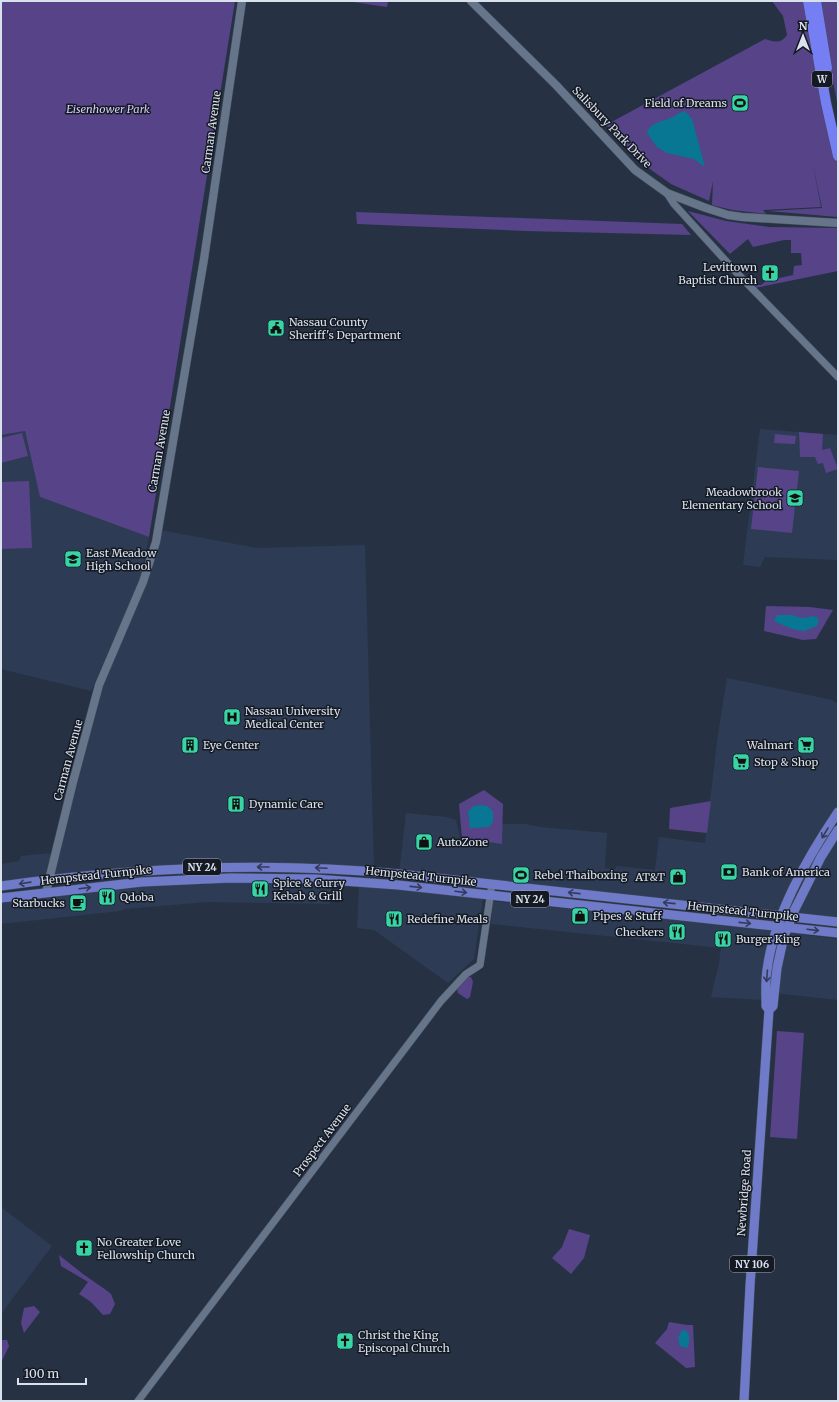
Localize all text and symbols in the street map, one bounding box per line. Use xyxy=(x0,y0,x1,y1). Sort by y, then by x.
north arrow xyxy=(783,16,823,56)
text: N xyxy=(799,19,808,33)
road number: W xyxy=(812,71,832,87)
street label: Salisbury Park Drive xyxy=(569,83,655,171)
street label: Carman Avenue xyxy=(198,89,224,174)
sports icon: Field of Dreams xyxy=(730,93,750,113)
place label: Field of Dreams xyxy=(645,96,727,110)
park label: Eisenhower Park xyxy=(66,102,150,116)
place label: Levittown Baptist Church xyxy=(678,260,758,287)
church icon: Levittown Baptist Church xyxy=(760,263,780,283)
place label: Nassau County Sheriff's Department xyxy=(289,315,402,342)
public building icon: Nassau County Sheriff's Department xyxy=(266,318,286,338)
street label: Carman Avenue xyxy=(145,408,173,493)
place label: Meadowbrook Elementary School xyxy=(682,485,783,512)
school or university icon: Meadowbrook Elementary School xyxy=(785,488,805,508)
place label: East Meadow High School xyxy=(86,546,157,573)
school or university icon: East Meadow High School xyxy=(63,549,83,569)
place label: Nassau University Medical Center xyxy=(245,704,341,731)
hospital icon: Nassau University Medical Center xyxy=(222,707,242,727)
street label: Carman Avenue xyxy=(50,718,86,802)
building icon: Eye Center xyxy=(180,735,200,755)
supermarket icon: Walmart xyxy=(796,735,816,755)
place label: Eye Center xyxy=(203,738,259,752)
place label: Walmart xyxy=(746,738,794,752)
supermarket icon: Stop & Shop xyxy=(731,752,751,772)
place label: Stop & Shop xyxy=(754,755,818,769)
building icon: Dynamic Care xyxy=(226,794,246,814)
place label: Dynamic Care xyxy=(249,797,324,811)
one-way arrow xyxy=(821,827,829,839)
shop icon: AutoZone xyxy=(414,832,434,852)
place label: AutoZone xyxy=(436,835,488,849)
road number: NY 24 xyxy=(183,859,221,875)
street label: Hempstead Turnpike xyxy=(40,862,152,888)
bank icon: Bank of America xyxy=(719,862,739,882)
one-way arrow xyxy=(257,863,270,871)
street label: Hempstead Turnpike xyxy=(365,863,477,889)
one-way arrow xyxy=(315,865,328,872)
sports icon: Rebel Thaiboxing xyxy=(511,865,531,885)
place label: Bank of America xyxy=(742,865,830,879)
shop icon: AT&T xyxy=(668,867,688,887)
place label: Rebel Thaiboxing xyxy=(534,868,628,882)
place label: AT&T xyxy=(634,870,665,884)
place label: Spice & Curry Kebab & Grill xyxy=(273,876,345,903)
one-way arrow xyxy=(19,879,32,887)
restaurant icon: Spice & Curry Kebab & Grill xyxy=(250,879,270,899)
one-way arrow xyxy=(409,883,422,891)
one-way arrow xyxy=(78,884,91,892)
restaurant icon: Qdoba xyxy=(97,887,117,907)
one-way arrow xyxy=(455,888,468,896)
one-way arrow xyxy=(568,889,581,897)
place label: Qdoba xyxy=(120,890,154,904)
road number: NY 24 xyxy=(511,891,549,907)
cafe icon: Starbucks xyxy=(68,893,88,913)
place label: Starbucks xyxy=(12,896,65,910)
street label: Hempstead Turnpike xyxy=(687,898,799,924)
one-way arrow xyxy=(663,899,676,907)
shop icon: Pipes & Stuff xyxy=(570,906,590,926)
restaurant icon: Redefine Meals xyxy=(384,909,404,929)
place label: Pipes & Stuff xyxy=(593,909,662,923)
place label: Redefine Meals xyxy=(407,912,488,926)
one-way arrow xyxy=(738,919,751,927)
restaurant icon: Checkers xyxy=(667,922,687,942)
place label: Checkers xyxy=(616,925,664,939)
one-way arrow xyxy=(806,927,819,934)
restaurant icon: Burger King xyxy=(713,929,733,949)
place label: Burger King xyxy=(736,932,800,946)
one-way arrow xyxy=(763,969,770,982)
street label: Prospect Avenue xyxy=(290,1101,354,1179)
street label: Newbridge Road xyxy=(734,1149,754,1237)
place label: No Greater Love Fellowship Church xyxy=(97,1235,196,1262)
church icon: No Greater Love Fellowship Church xyxy=(74,1238,94,1258)
road number: NY 106 xyxy=(730,1256,774,1272)
place label: Christ the King Episcopal Church xyxy=(358,1328,450,1355)
church icon: Christ the King Episcopal Church xyxy=(335,1331,355,1351)
scale bar xyxy=(18,1360,86,1386)
text: 100 m xyxy=(24,1366,59,1381)

